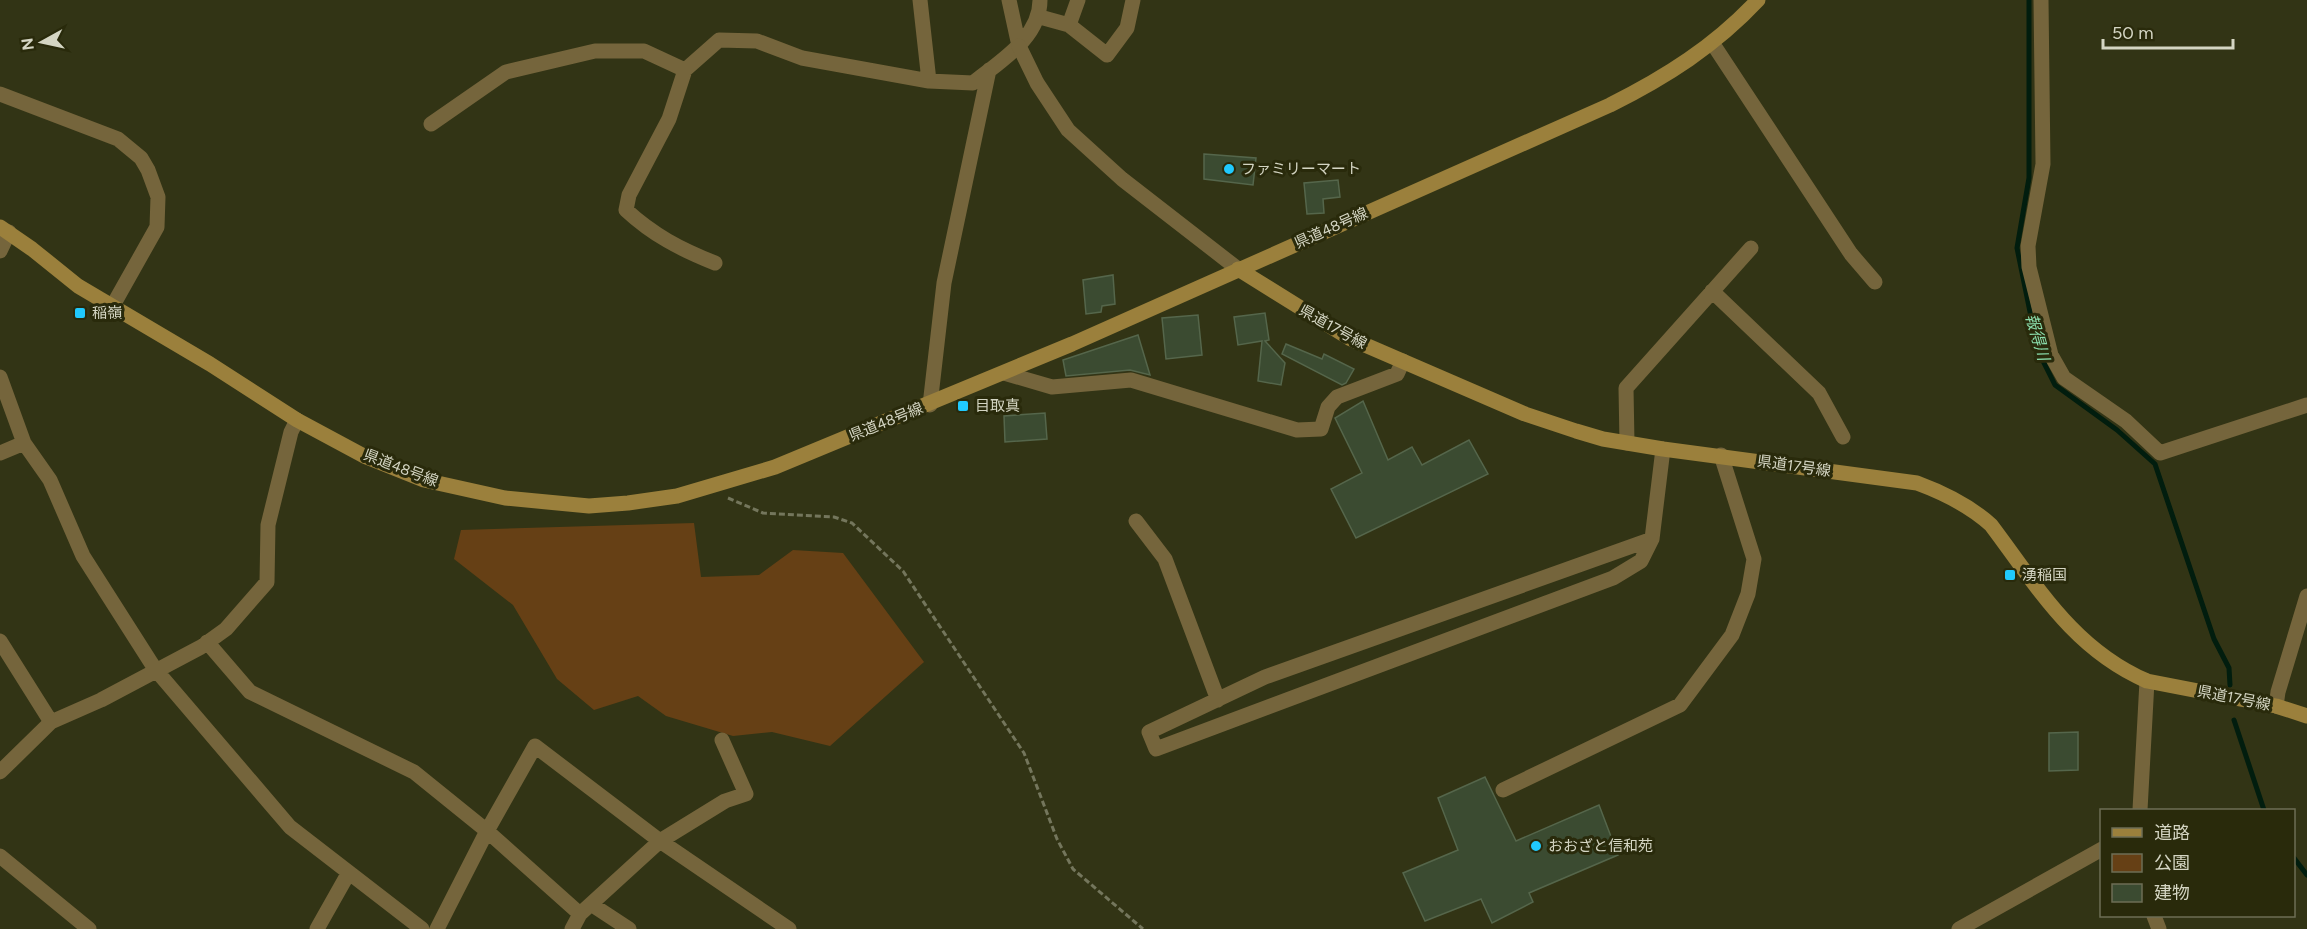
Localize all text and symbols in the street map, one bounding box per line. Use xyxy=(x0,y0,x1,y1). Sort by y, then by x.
north arrow xyxy=(12,12,72,72)
scale bar xyxy=(2103,12,2234,50)
text: 50 m xyxy=(2112,22,2154,44)
text: N xyxy=(17,37,38,51)
place label: ファミリーマート xyxy=(1241,160,1361,178)
marker: ファミリーマート xyxy=(1222,162,1236,176)
street label: 県道48号線 xyxy=(1291,204,1371,252)
street label: 県道17号線 xyxy=(1296,301,1370,353)
place label: 稲嶺 xyxy=(92,304,122,322)
marker: 稲嶺 xyxy=(73,306,87,320)
water label: 報得川 xyxy=(2022,311,2054,365)
place label: 目取真 xyxy=(975,397,1020,415)
street label: 県道48号線 xyxy=(846,399,926,445)
marker: 目取真 xyxy=(956,399,970,413)
street label: 県道48号線 xyxy=(361,446,441,490)
street label: 県道17号線 xyxy=(1756,452,1832,480)
place label: 湧稲国 xyxy=(2022,566,2067,584)
marker: 湧稲国 xyxy=(2003,568,2017,582)
street label: 県道17号線 xyxy=(2196,682,2272,714)
legend xyxy=(2100,809,2295,917)
text: 道路 xyxy=(2154,822,2190,844)
place label: おおざと信和苑 xyxy=(1548,837,1653,855)
marker: おおざと信和苑 xyxy=(1529,839,1543,853)
text: 公園 xyxy=(2154,852,2190,874)
text: 建物 xyxy=(2154,882,2190,904)

